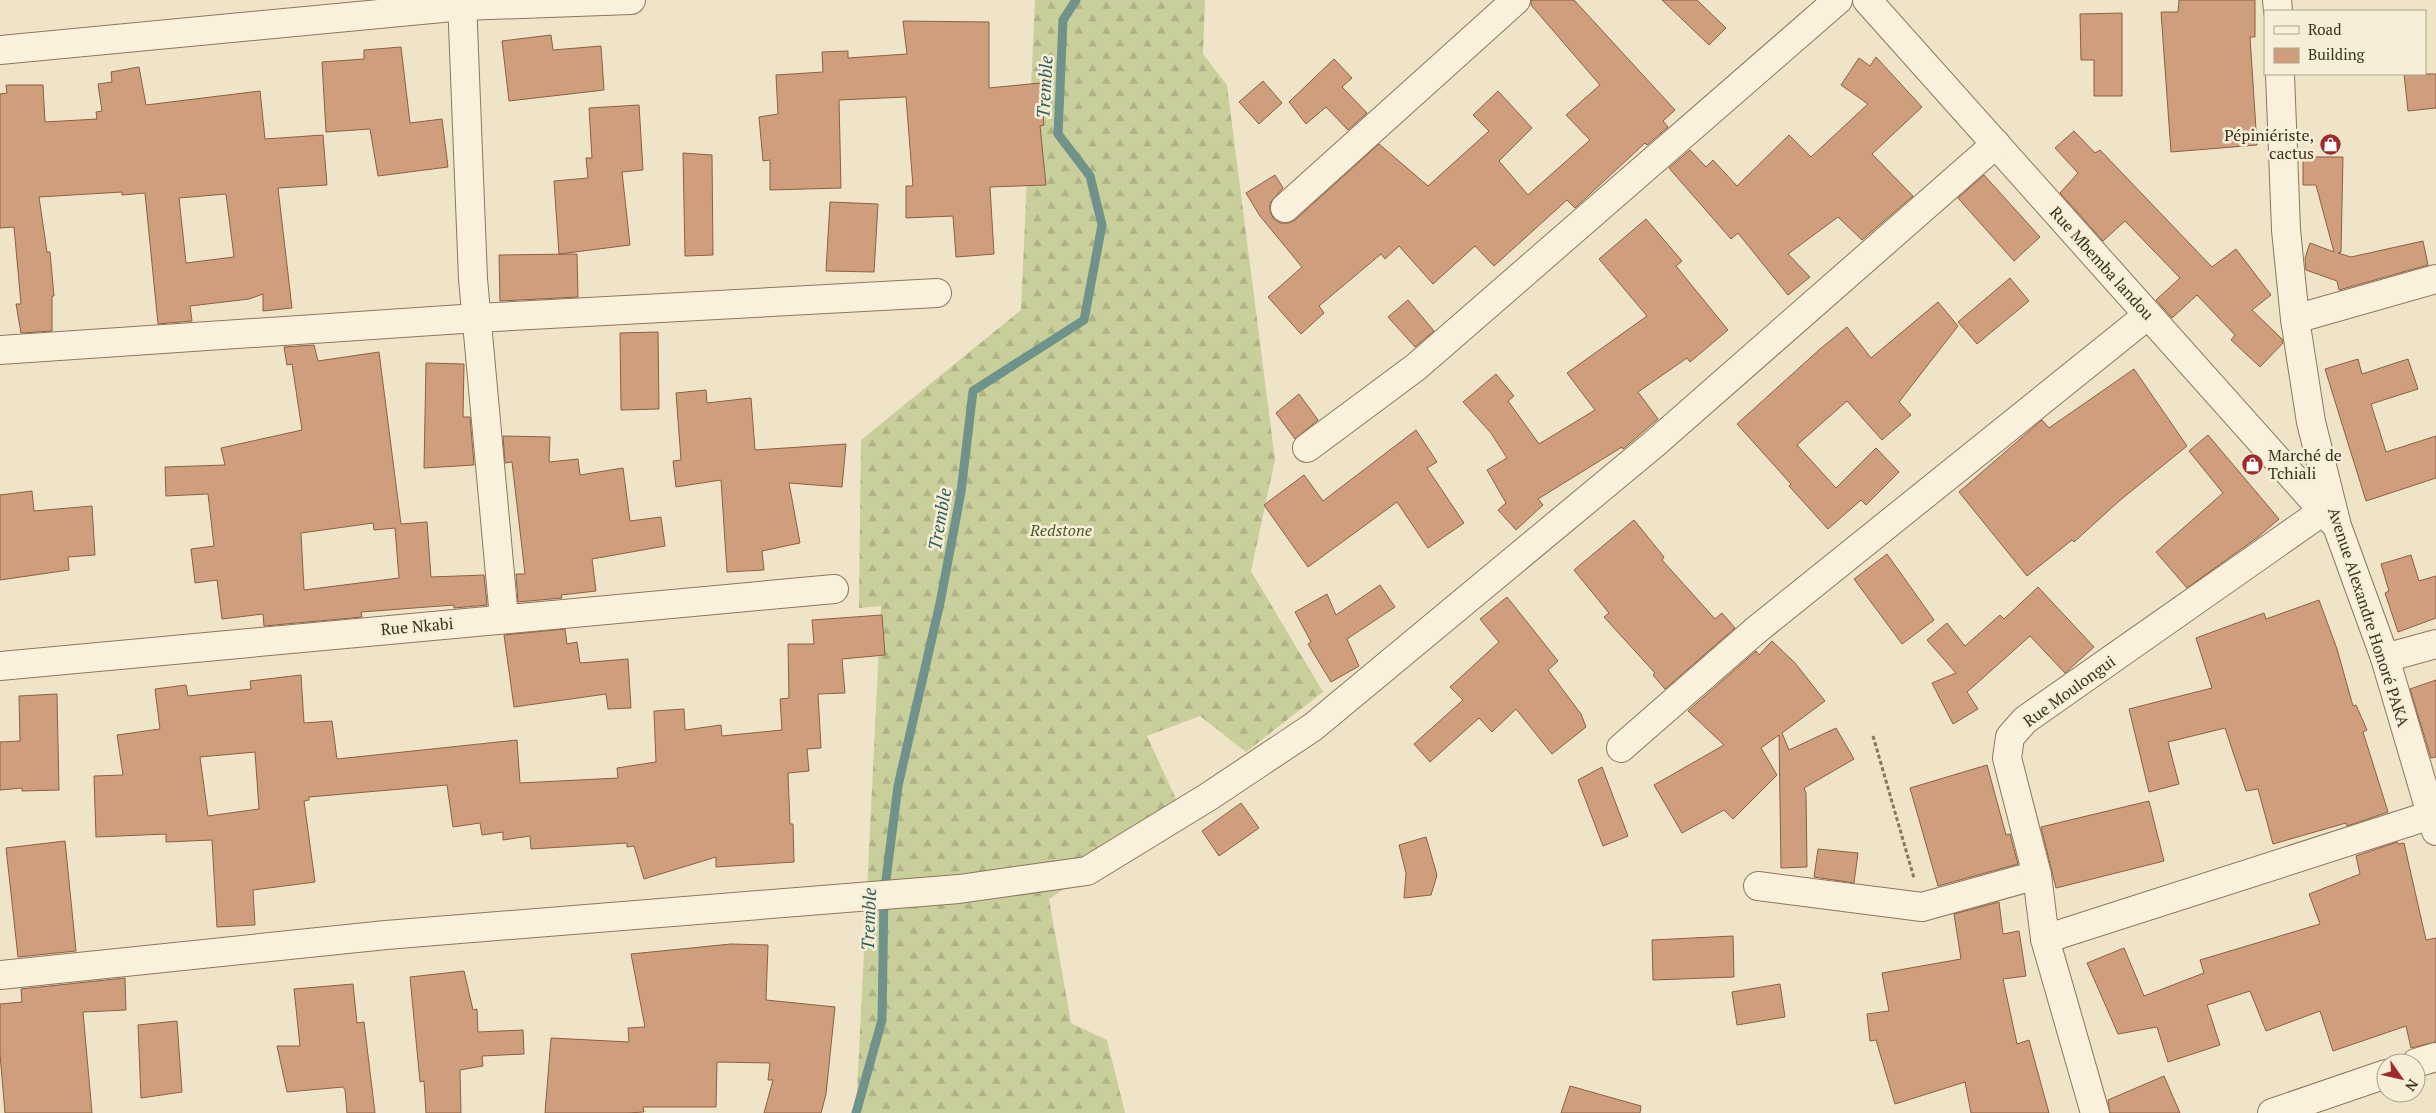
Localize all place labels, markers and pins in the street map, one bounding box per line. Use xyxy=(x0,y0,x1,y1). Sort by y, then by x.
place label: Pépiniériste, cactus xyxy=(2224,124,2314,164)
shop icon: Pépiniériste, cactus xyxy=(2318,132,2342,156)
place label: Marché de Tchiali xyxy=(2268,444,2342,484)
shop icon: Marché de Tchiali xyxy=(2240,452,2264,476)

